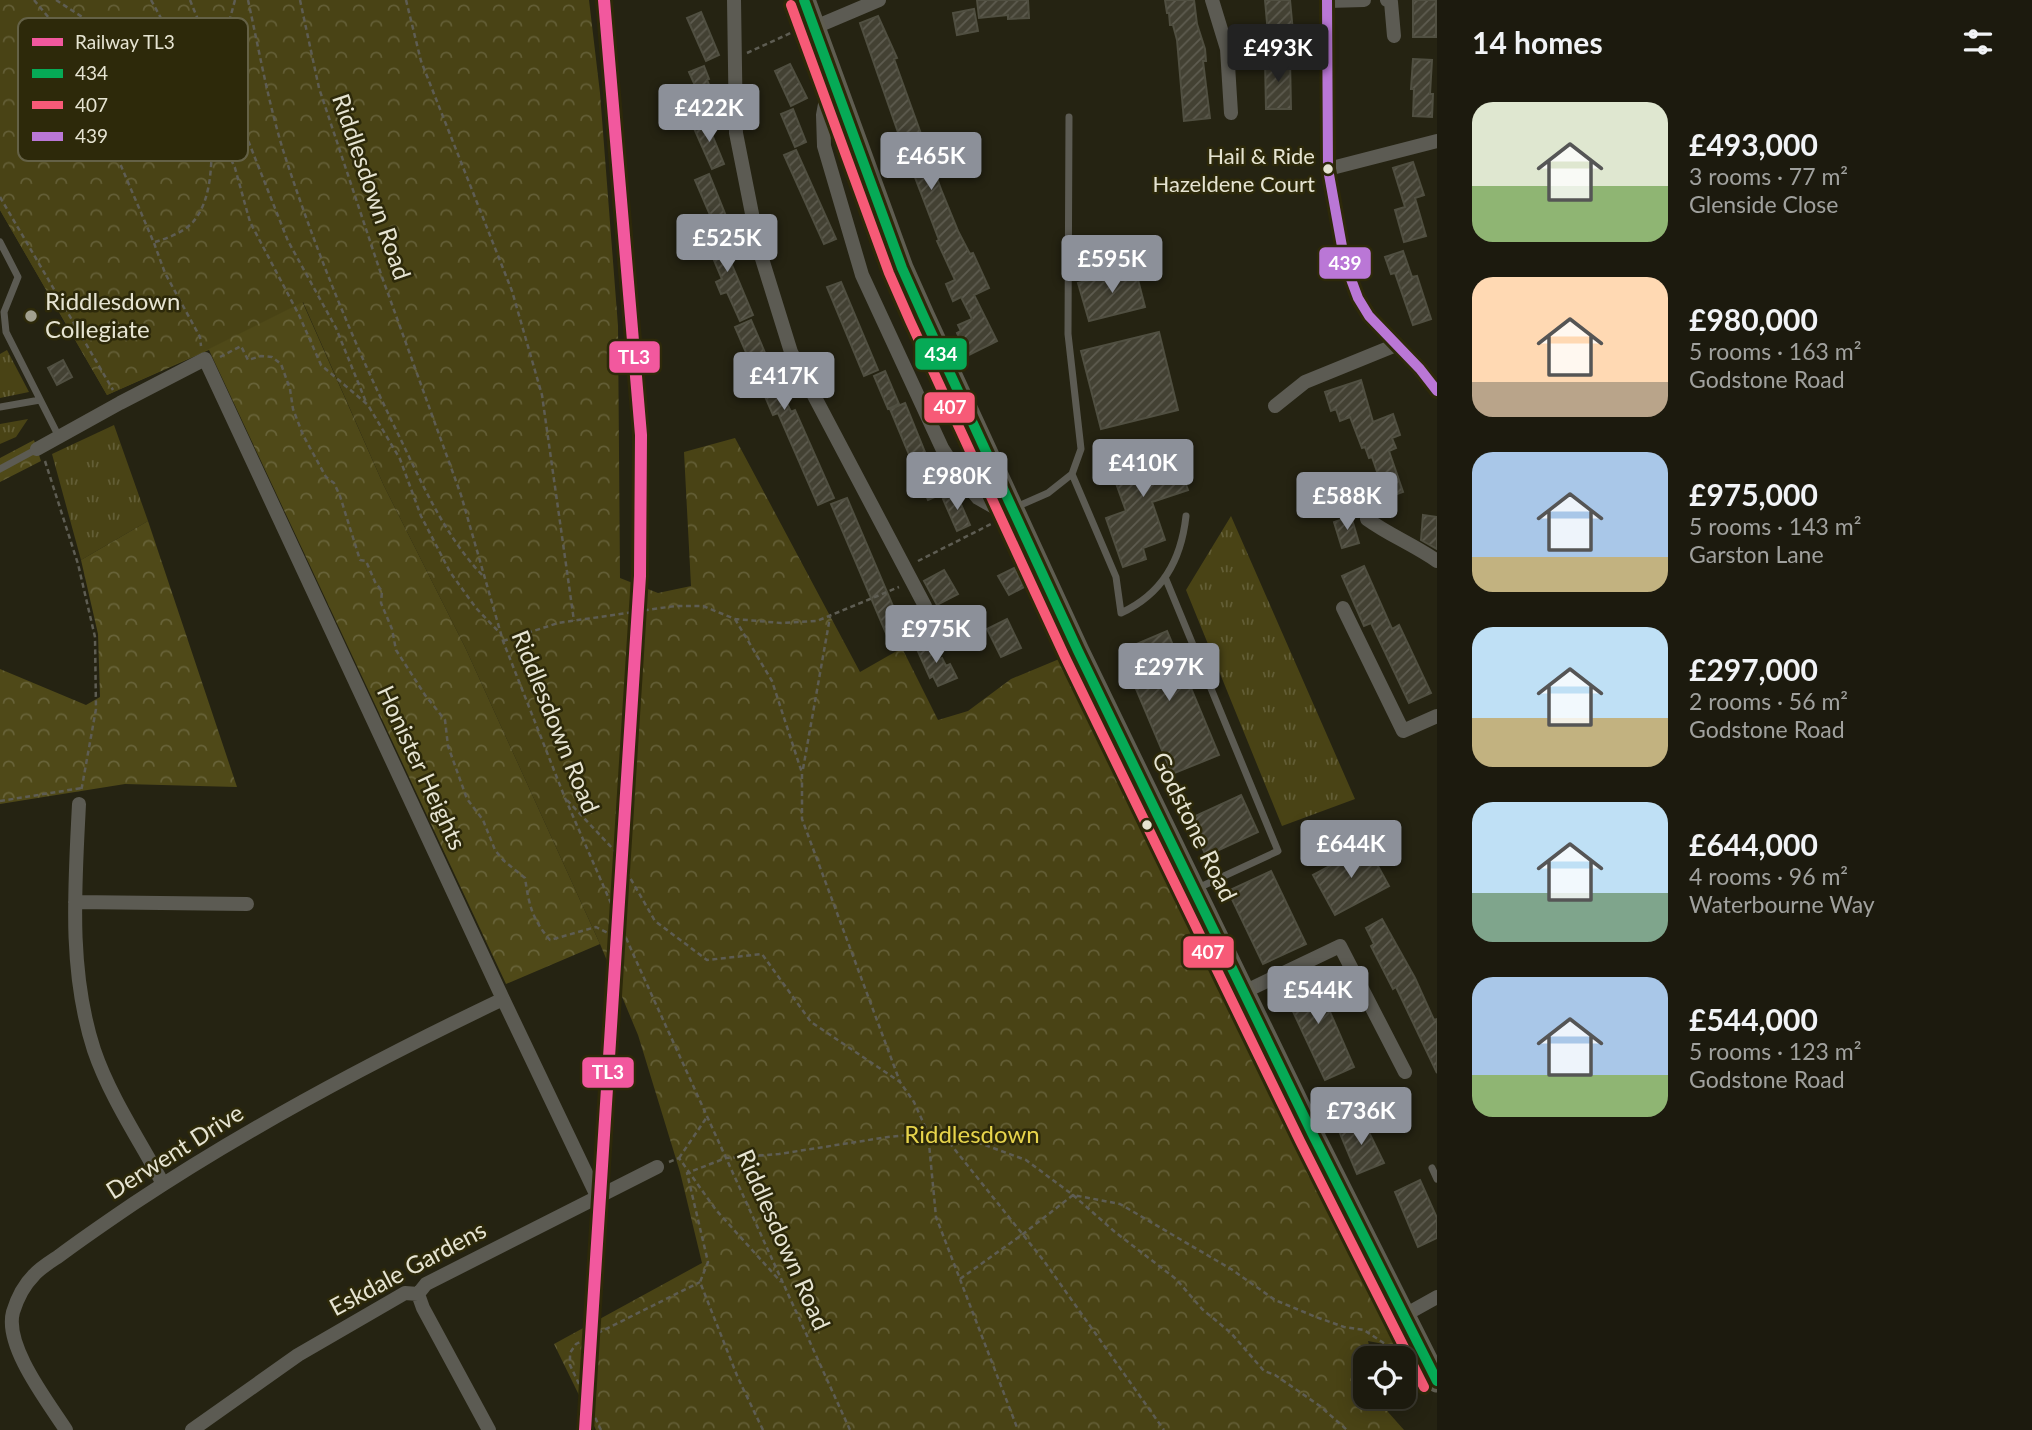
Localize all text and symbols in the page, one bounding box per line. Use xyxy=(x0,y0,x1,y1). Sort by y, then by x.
legend xyxy=(18,18,248,161)
icon: filters xyxy=(1959,23,1997,61)
pin: £493K xyxy=(1229,24,1327,84)
text: 14 homes xyxy=(1472,24,1603,60)
text: Railway TL3 xyxy=(75,30,175,53)
text: £493K xyxy=(1243,33,1313,61)
text: 434 xyxy=(75,61,108,84)
pin: £422K xyxy=(660,85,758,144)
street label: Riddlesdown Road xyxy=(327,90,418,283)
text: 407 xyxy=(75,93,108,116)
text: £422K xyxy=(674,93,744,121)
text: 439 xyxy=(75,124,108,147)
text: £493,000 xyxy=(1689,126,1818,162)
icon: home xyxy=(1528,130,1612,214)
pin: £465K xyxy=(882,132,980,192)
text: £465K xyxy=(896,141,966,169)
place label: Hail & Ride Hazeldene Court xyxy=(1152,142,1315,197)
marker: Hail & Ride Hazeldene Court xyxy=(1321,162,1335,176)
text: 3 rooms · 77 m² xyxy=(1689,162,1848,190)
text: Glenside Close xyxy=(1689,190,1838,218)
pin: £525K xyxy=(678,215,776,274)
text: £525K xyxy=(692,223,762,251)
pin: £595K xyxy=(1063,236,1161,295)
text: £595K xyxy=(1077,244,1147,272)
line badge: 439 xyxy=(1318,246,1372,280)
text: 439 xyxy=(1328,251,1362,274)
place label: Riddlesdown Collegiate xyxy=(45,286,180,343)
text: £980,000 xyxy=(1689,301,1818,337)
icon: home xyxy=(1528,305,1612,389)
marker: Riddlesdown Collegiate xyxy=(23,308,39,324)
line badge: 434 xyxy=(914,337,968,371)
text: 5 rooms · 163 m² xyxy=(1689,337,1861,365)
line badge: TL3 xyxy=(608,340,661,374)
text: 434 xyxy=(924,342,958,365)
text: TL3 xyxy=(618,345,650,368)
pin: £417K xyxy=(735,352,833,412)
text: £417K xyxy=(749,361,819,389)
text: Godstone Road xyxy=(1689,365,1845,393)
line badge: 407 xyxy=(923,391,976,424)
text: 407 xyxy=(933,395,967,418)
pin: £410K xyxy=(1094,440,1192,499)
text: £410K xyxy=(1108,448,1178,476)
pin: £980K xyxy=(908,452,1006,512)
text: £980K xyxy=(922,461,992,489)
pin: £588K xyxy=(1298,472,1396,532)
text: £975,000 xyxy=(1689,476,1818,512)
icon: home xyxy=(1528,480,1612,564)
text: £588K xyxy=(1312,481,1382,509)
text: 5 rooms · 143 m² xyxy=(1689,512,1861,540)
text: Garston Lane xyxy=(1689,540,1824,568)
pin: £975K xyxy=(887,606,985,665)
text: £975K xyxy=(901,614,971,642)
street label: Riddlesdown Road xyxy=(506,626,606,817)
pin: £297K xyxy=(1120,644,1218,703)
text: £297,000 xyxy=(1689,651,1818,687)
text: £297K xyxy=(1134,652,1204,680)
icon: home xyxy=(1528,655,1612,739)
street label: Honister Heights xyxy=(372,681,473,854)
text: 2 rooms · 56 m² xyxy=(1689,687,1848,715)
text: Godstone Road xyxy=(1689,715,1845,743)
street label: Godstone Road xyxy=(1147,747,1244,906)
unlabelled marker xyxy=(1140,818,1154,832)
pin: £644K xyxy=(1302,820,1400,880)
text: £644,000 xyxy=(1689,826,1818,862)
text: £644K xyxy=(1316,829,1386,857)
icon: home xyxy=(1528,830,1612,914)
text: 4 rooms · 96 m² xyxy=(1689,862,1848,890)
text: Waterbourne Way xyxy=(1689,890,1875,918)
line badge: 407 xyxy=(1182,935,1235,969)
text: 407 xyxy=(1191,940,1225,963)
pin: £544K xyxy=(1269,967,1367,1026)
text: £544K xyxy=(1283,975,1353,1003)
text: £544,000 xyxy=(1689,1001,1818,1037)
icon: home xyxy=(1528,1005,1612,1089)
text: 5 rooms · 123 m² xyxy=(1689,1037,1861,1065)
line badge: TL3 xyxy=(581,1056,635,1089)
text: TL3 xyxy=(592,1060,624,1083)
text: Godstone Road xyxy=(1689,1065,1845,1093)
pin: £736K xyxy=(1312,1088,1410,1147)
text: £736K xyxy=(1326,1096,1396,1124)
street label: Derwent Drive xyxy=(100,1097,248,1204)
park label: Riddlesdown xyxy=(904,1119,1040,1148)
street label: Riddlesdown Road xyxy=(732,1145,837,1334)
street label: Eskdale Gardens xyxy=(324,1214,490,1321)
map controls xyxy=(1353,1346,1416,1409)
button: locate xyxy=(1353,1346,1416,1409)

